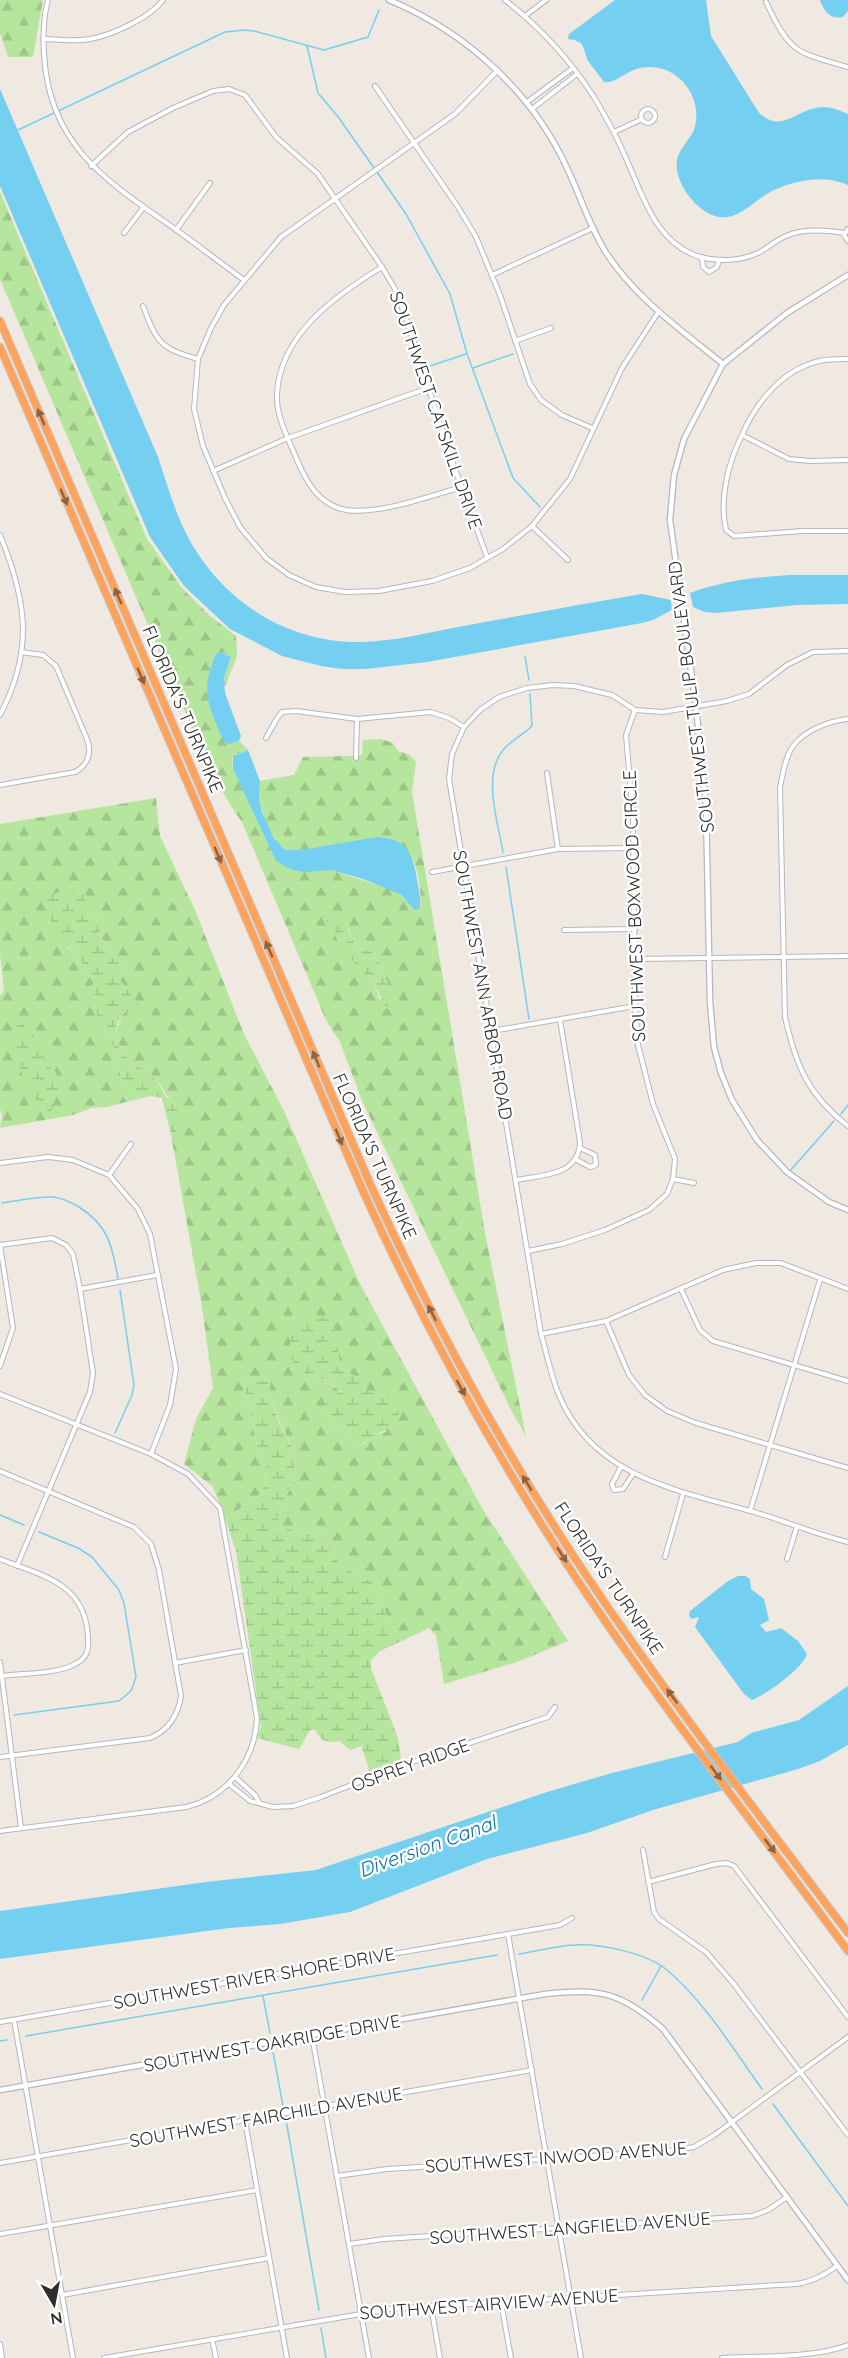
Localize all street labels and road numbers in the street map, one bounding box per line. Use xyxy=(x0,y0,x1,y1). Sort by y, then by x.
street label: SOUTHWEST CATSKILL DRIVE xyxy=(384,288,488,532)
street label: SOUTHWEST TULIP BOULEVARD xyxy=(663,560,719,834)
street label: FLORIDA'S TURNPIKE xyxy=(137,622,229,796)
street label: SOUTHWEST BOXWOOD CIRCLE xyxy=(618,770,650,1042)
street label: SOUTHWEST ANN ARBOR ROAD xyxy=(448,848,518,1122)
street label: FLORIDA'S TURNPIKE xyxy=(328,1069,422,1243)
street label: FLORIDA'S TURNPIKE xyxy=(549,1497,669,1659)
street label: OSPREY RIDGE xyxy=(348,1733,472,1797)
street label: SOUTHWEST RIVER SHORE DRIVE xyxy=(111,1942,397,2014)
street label: SOUTHWEST OAKRIDGE DRIVE xyxy=(142,2009,402,2077)
street label: SOUTHWEST FAIRCHILD AVENUE xyxy=(128,2082,404,2152)
street label: SOUTHWEST INWOOD AVENUE xyxy=(424,2136,688,2178)
street label: SOUTHWEST LANGFIELD AVENUE xyxy=(429,2207,711,2249)
street label: SOUTHWEST AIRVIEW AVENUE xyxy=(359,2283,619,2325)

